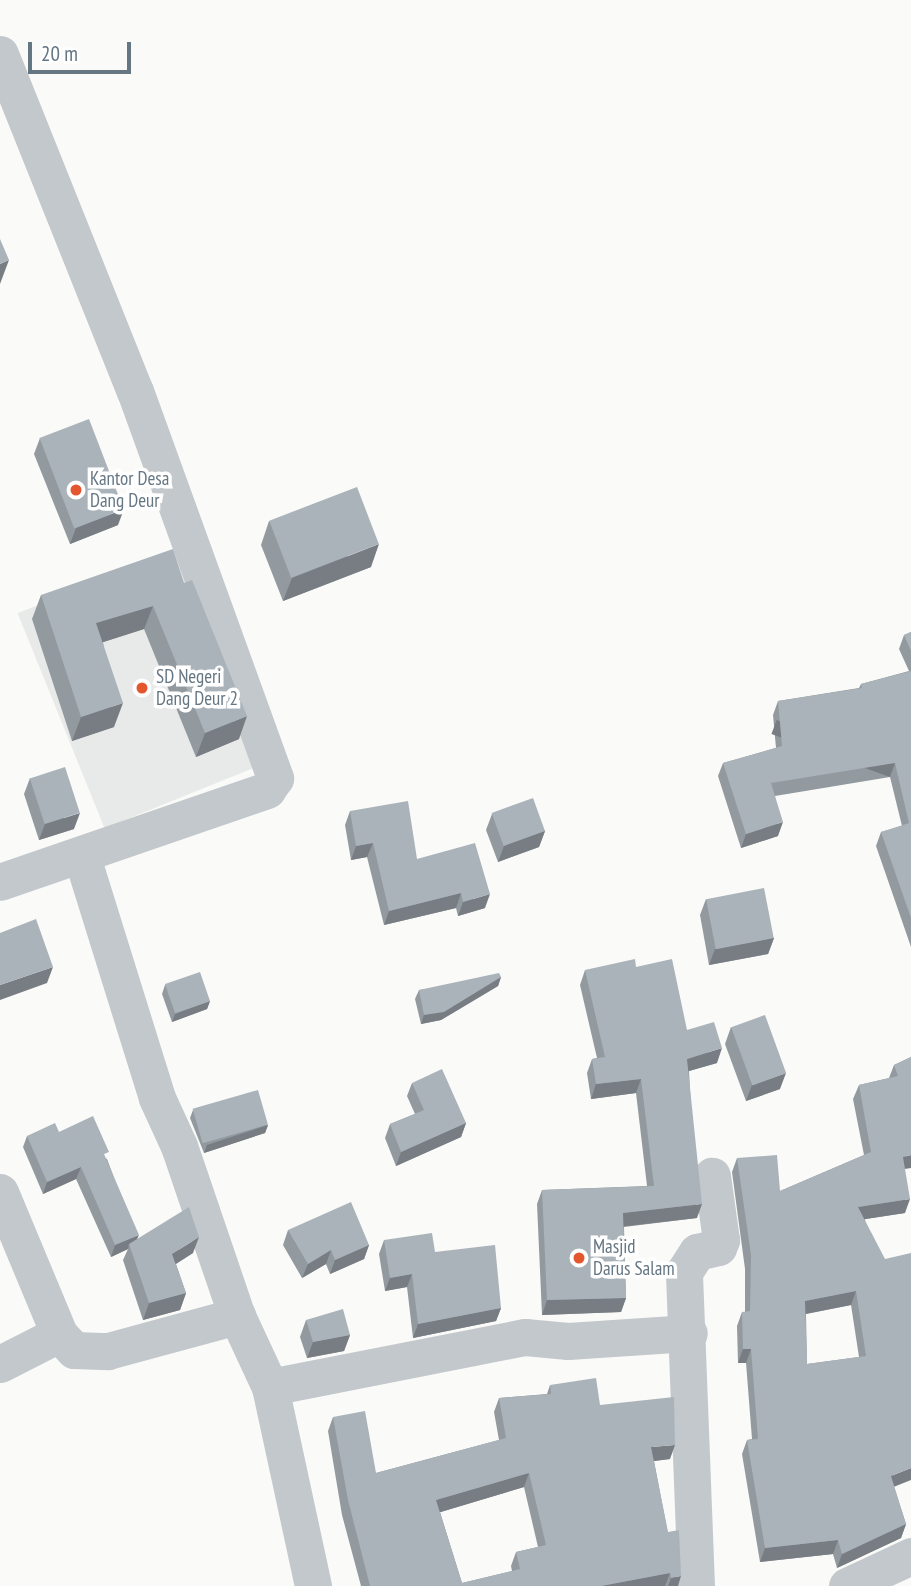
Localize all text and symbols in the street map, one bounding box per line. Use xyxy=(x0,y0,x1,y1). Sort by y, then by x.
scale bar xyxy=(32,28,135,72)
text: 20 m xyxy=(41,40,78,67)
place label: Kantor Desa Dang Deur xyxy=(90,468,169,512)
marker: Kantor Desa Dang Deur xyxy=(68,482,84,498)
place label: SD Negeri Dang Deur 2 xyxy=(156,666,238,710)
marker: SD Negeri Dang Deur 2 xyxy=(134,680,150,696)
place label: Masjid Darus Salam xyxy=(593,1236,675,1280)
marker: Masjid Darus Salam xyxy=(571,1250,587,1266)

